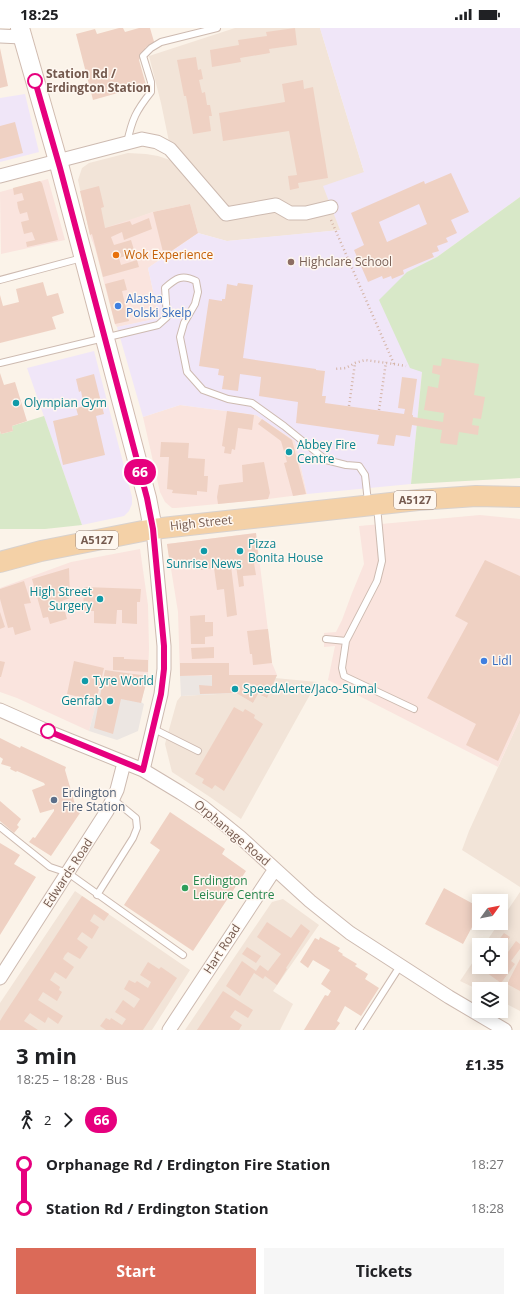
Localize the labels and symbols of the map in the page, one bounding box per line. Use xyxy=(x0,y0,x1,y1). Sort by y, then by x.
place label: Station Rd / Erdington Station xyxy=(46,65,151,96)
marker: Station Rd / Erdington Station xyxy=(27,73,43,89)
place label: Wok Experience xyxy=(124,246,214,263)
marker: Wok Experience xyxy=(111,250,121,260)
place label: Highclare School xyxy=(299,253,392,270)
marker: Highclare School xyxy=(286,257,296,267)
place label: Alasha Polski Skelp xyxy=(126,290,192,321)
marker: Alasha Polski Skelp xyxy=(113,301,123,311)
place label: Olympian Gym xyxy=(24,394,107,411)
marker: Olympian Gym xyxy=(11,398,21,408)
place label: Abbey Fire Centre xyxy=(297,436,356,467)
marker: Abbey Fire Centre xyxy=(284,447,294,457)
line badge: 66 xyxy=(122,459,158,485)
road number: A5127 xyxy=(394,491,436,509)
street label: High Street xyxy=(169,511,233,534)
road number: A5127 xyxy=(76,531,118,549)
place label: Pizza Bonita House xyxy=(248,535,324,566)
marker: Sunrise News xyxy=(199,546,209,556)
marker: Pizza Bonita House xyxy=(235,546,245,556)
place label: Sunrise News xyxy=(166,555,242,572)
place label: High Street Surgery xyxy=(30,583,93,614)
marker: High Street Surgery xyxy=(95,594,105,604)
place label: Lidl xyxy=(492,652,512,669)
marker: Lidl xyxy=(479,656,489,666)
place label: Tyre World xyxy=(93,672,154,689)
marker: Tyre World xyxy=(80,676,90,686)
place label: SpeedAlerte/Jaco-Sumal xyxy=(243,680,377,697)
marker: SpeedAlerte/Jaco-Sumal xyxy=(230,684,240,694)
place label: Genfab xyxy=(61,692,102,709)
marker: Genfab xyxy=(105,696,115,706)
unlabelled marker xyxy=(40,723,56,739)
place label: Erdington Fire Station xyxy=(62,784,125,815)
marker: Erdington Fire Station xyxy=(49,795,59,805)
street label: Orphanage Road xyxy=(191,796,274,870)
street label: Edwards Road xyxy=(39,835,96,911)
place label: Erdington Leisure Centre xyxy=(193,872,275,903)
marker: Erdington Leisure Centre xyxy=(180,883,190,893)
north arrow xyxy=(472,894,508,930)
street label: Hart Road xyxy=(199,920,244,977)

